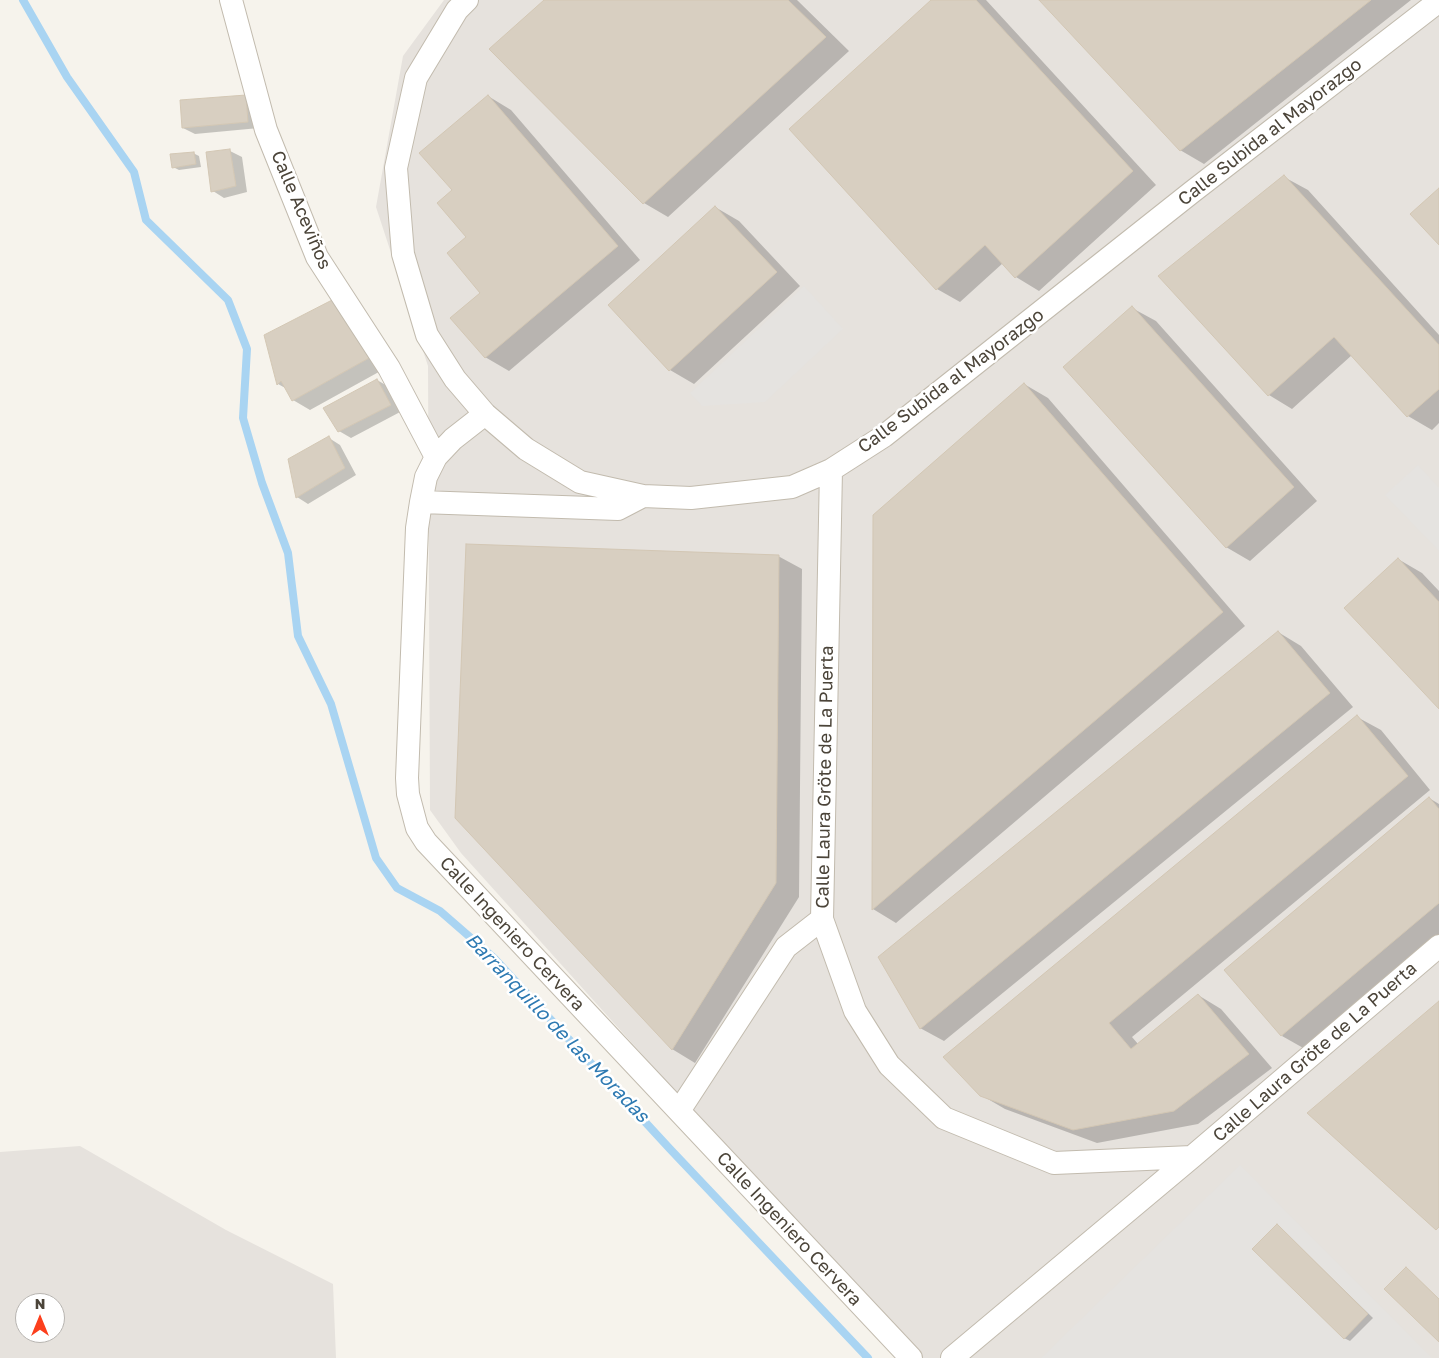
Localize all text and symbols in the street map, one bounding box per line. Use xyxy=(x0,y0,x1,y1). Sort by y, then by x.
street label: Calle Subida al Mayorazgo xyxy=(1174,54,1366,210)
street label: Calle Aceviños xyxy=(266,147,336,273)
street label: Calle Subida al Mayorazgo xyxy=(854,304,1048,458)
street label: Calle Laura Gröte de La Puerta xyxy=(812,645,838,909)
street label: Calle Ingeniero Cervera xyxy=(435,852,589,1016)
water label: Barranquillo de las Moradas xyxy=(461,929,653,1127)
street label: Calle Laura Gröte de La Puerta xyxy=(1209,958,1421,1146)
street label: Calle Ingeniero Cervera xyxy=(712,1147,866,1311)
north arrow xyxy=(15,1293,65,1343)
text: N xyxy=(35,1295,45,1312)

